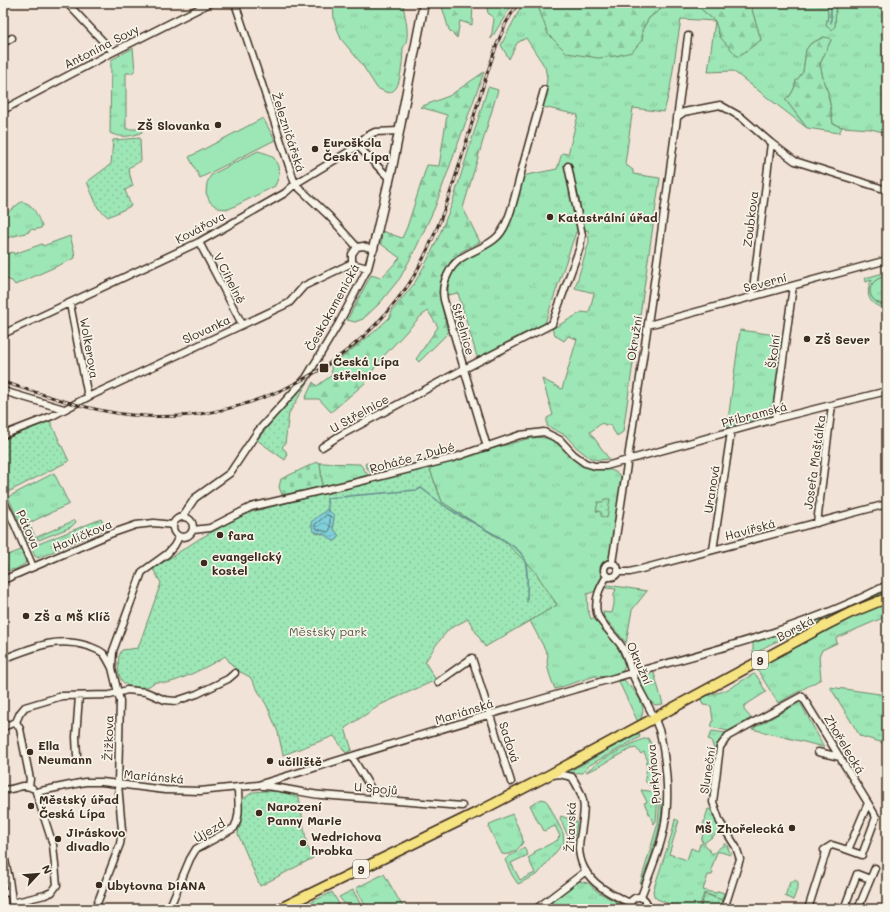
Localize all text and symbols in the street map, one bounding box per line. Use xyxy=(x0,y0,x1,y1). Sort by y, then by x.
street label: Antonína Sovy xyxy=(61,20,141,72)
street label: Železničářská xyxy=(269,90,309,174)
place label: ZŠ Slovanka xyxy=(137,117,210,133)
marker: ZŠ Slovanka xyxy=(213,120,223,130)
place label: Euroškola Česká Lípa xyxy=(323,134,389,164)
marker: Euroškola Česká Lípa xyxy=(310,144,320,154)
street label: Zoubkova xyxy=(739,190,761,248)
street label: Kovářova xyxy=(172,207,228,247)
place label: Katastrální úřad xyxy=(558,209,658,225)
marker: Katastrální úřad xyxy=(545,212,555,222)
street label: V Cihelně xyxy=(210,250,250,306)
street label: Českokamenická xyxy=(301,261,363,353)
street label: Severní xyxy=(741,268,789,295)
street label: Střelnice xyxy=(449,301,479,357)
street label: Slovanka xyxy=(179,311,233,347)
street label: Okružní xyxy=(623,314,645,362)
street label: Wolkerova xyxy=(77,316,103,380)
place label: ZŠ Sever xyxy=(815,331,870,347)
street label: Školní xyxy=(763,333,783,369)
marker: ZŠ Sever xyxy=(802,334,812,344)
place label: Česká Lípa střelnice xyxy=(333,353,399,383)
marker: Česká Lípa střelnice xyxy=(318,362,330,374)
street label: U Střelnice xyxy=(327,390,391,436)
street label: Příbramská xyxy=(719,398,789,430)
street label: Josefa Maštálka xyxy=(799,414,829,510)
street label: Roháče z Dubé xyxy=(368,438,456,476)
street label: Uranová xyxy=(699,464,723,514)
street label: Pátova xyxy=(13,507,45,551)
street label: Havlíčkova xyxy=(50,515,114,555)
street label: Havířská xyxy=(723,515,777,543)
place label: fara xyxy=(228,527,254,543)
marker: fara xyxy=(215,530,225,540)
place label: evangelický kostel xyxy=(212,548,282,578)
marker: evangelický kostel xyxy=(199,558,209,568)
place label: ZŠ a MŠ Klíč xyxy=(34,608,110,624)
marker: ZŠ a MŠ Klíč xyxy=(21,611,31,621)
street label: Borská xyxy=(773,611,817,645)
park label: Městský park xyxy=(289,623,367,639)
street label: Okružní xyxy=(623,639,657,687)
road number: 9 xyxy=(752,651,768,669)
street label: Mariánská xyxy=(433,694,495,728)
street label: Zhořelecká xyxy=(821,711,869,777)
street label: Žižkova xyxy=(100,715,116,761)
street label: Sadová xyxy=(496,719,524,765)
place label: Ella Neumann xyxy=(38,737,92,767)
street label: Purkyňova xyxy=(642,743,664,805)
street label: Sluneční xyxy=(695,745,719,795)
marker: Ella Neumann xyxy=(25,747,35,757)
place label: učiliště xyxy=(278,753,322,769)
marker: učiliště xyxy=(265,756,275,766)
street label: Mariánská xyxy=(123,765,185,787)
street label: U Spojů xyxy=(354,778,398,798)
place label: Městský úřad Česká Lípa xyxy=(39,791,119,821)
place label: Narození Panny Marie xyxy=(267,798,342,828)
marker: Městský úřad Česká Lípa xyxy=(26,801,36,811)
street label: Žitavská xyxy=(561,801,579,853)
marker: Narození Panny Marie xyxy=(254,808,264,818)
street label: Újezd xyxy=(190,814,228,846)
place label: MŠ Zhořelecká xyxy=(695,820,784,836)
marker: MŠ Zhořelecká xyxy=(787,823,797,833)
place label: Jiráskovo divadlo xyxy=(66,824,125,854)
place label: Wedrichova hrobka xyxy=(311,828,382,858)
marker: Jiráskovo divadlo xyxy=(53,834,63,844)
marker: Wedrichova hrobka xyxy=(298,838,308,848)
north arrow xyxy=(18,854,58,894)
road number: 9 xyxy=(353,860,369,878)
text: N xyxy=(39,862,56,876)
place label: Ubytovna DiANA xyxy=(107,877,206,893)
marker: Ubytovna DiANA xyxy=(94,880,104,890)

